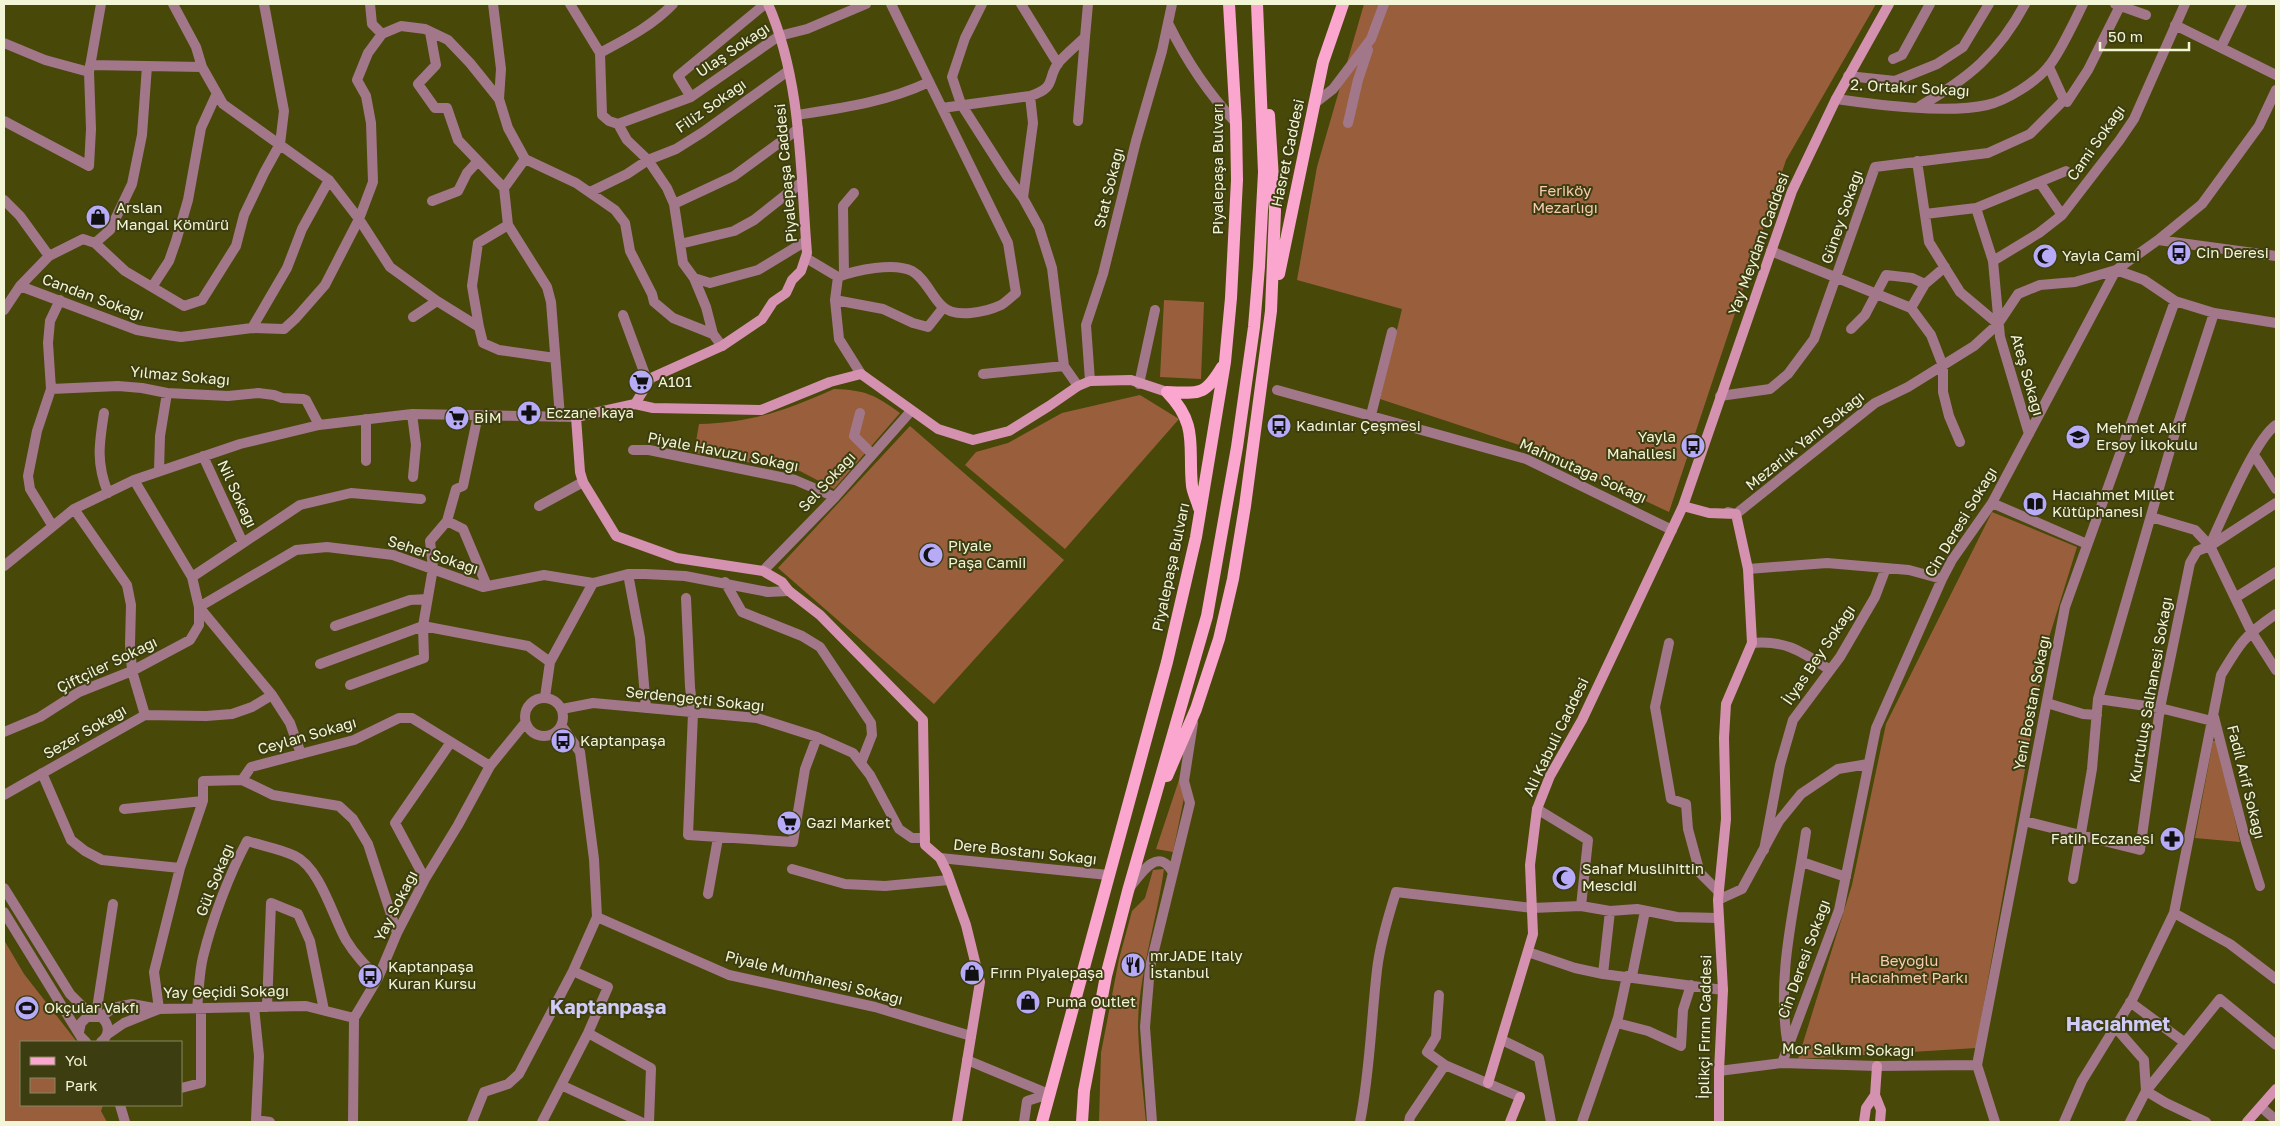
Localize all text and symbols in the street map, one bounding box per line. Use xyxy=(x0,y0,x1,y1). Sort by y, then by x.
street label: Ulaş Sokağı xyxy=(692,18,773,80)
scale bar xyxy=(2100,20,2189,52)
text: 50 m xyxy=(2108,27,2143,45)
street label: Filiz Sokağı xyxy=(672,74,749,136)
street label: 2. Ortakır Sokağı xyxy=(1850,75,1970,99)
street label: Hasret Caddesi xyxy=(1267,97,1307,208)
street label: Cami Sokağı xyxy=(2062,101,2128,184)
street label: Piyalepaşa Caddesi xyxy=(770,103,800,243)
street label: Piyalepaşa Bulvarı xyxy=(1208,103,1226,235)
street label: Stat Sokağı xyxy=(1089,146,1127,230)
street label: Güney Sokağı xyxy=(1817,167,1866,266)
street label: Yay Meydanı Caddesi xyxy=(1724,170,1792,318)
park label: Feriköy Mezarlığı xyxy=(1532,181,1598,216)
place label: Arslan Mangal Kömürü xyxy=(116,198,229,233)
shop icon: Arslan Mangal Kömürü xyxy=(85,204,111,230)
bus stop icon: Cin Deresi xyxy=(2166,240,2192,266)
mosque icon: Yayla Cami xyxy=(2032,243,2058,269)
place label: Cin Deresi xyxy=(2196,243,2269,261)
place label: Yayla Cami xyxy=(2062,246,2140,264)
street label: Candan Sokağı xyxy=(40,269,147,323)
street label: Ateş Sokağı xyxy=(2008,332,2048,418)
street label: Yılmaz Sokağı xyxy=(129,362,231,388)
supermarket icon: A101 xyxy=(628,369,654,395)
place label: A101 xyxy=(658,372,692,390)
street label: Mezarlık Yanı Sokağı xyxy=(1742,387,1867,494)
pharmacy icon: Eczane kaya xyxy=(516,400,542,426)
place label: Eczane kaya xyxy=(546,403,634,421)
supermarket icon: BİM xyxy=(444,405,470,431)
place label: BİM xyxy=(474,408,502,426)
bus stop icon: Kadınlar Çeşmesi xyxy=(1266,413,1292,439)
place label: Kadınlar Çeşmesi xyxy=(1296,416,1421,434)
place label: Mehmet Akif Ersoy İlkokulu xyxy=(2096,418,2198,453)
school or university icon: Mehmet Akif Ersoy İlkokulu xyxy=(2065,424,2091,450)
place label: Yayla Mahallesi xyxy=(1607,427,1676,462)
street label: Piyale Havuzu Sokağı xyxy=(646,428,800,475)
bus stop icon: Yayla Mahallesi xyxy=(1680,433,1706,459)
street label: Mahmutağa Sokağı xyxy=(1517,434,1650,506)
street label: Sel Sokağı xyxy=(794,448,859,515)
street label: Nil Sokağı xyxy=(214,457,261,530)
street label: Cin Deresi Sokağı xyxy=(1920,463,2000,580)
place label: Hacıahmet Millet Kütüphanesi xyxy=(2052,485,2175,520)
library icon: Hacıahmet Millet Kütüphanesi xyxy=(2022,491,2048,517)
street label: Piyalepaşa Bulvarı xyxy=(1148,501,1192,633)
street label: Seher Sokağı xyxy=(386,531,481,577)
place label: Piyale Paşa Camii xyxy=(948,536,1026,571)
mosque icon: Piyale Paşa Camii xyxy=(918,542,944,568)
street label: Kurtuluş Salhanesi Sokağı xyxy=(2125,595,2175,784)
street label: İlyas Bey Sokağı xyxy=(1778,601,1858,708)
street label: Çiftçiler Sokağı xyxy=(53,632,160,696)
street label: Yeni Bostan Sokağı xyxy=(2009,634,2053,772)
street label: Ali Kabuli Caddesi xyxy=(1519,674,1592,799)
street label: Serdengeçti Sokağı xyxy=(625,682,765,714)
street label: Sezer Sokağı xyxy=(40,700,129,762)
street label: Ceylan Sokağı xyxy=(255,712,358,758)
street label: Fadil Arif Sokağı xyxy=(2224,723,2270,841)
bus stop icon: Kaptanpaşa xyxy=(550,728,576,754)
place label: Kaptanpaşa xyxy=(580,731,666,749)
supermarket icon: Gazi Market xyxy=(776,810,802,836)
place label: Gazi Market xyxy=(806,813,891,831)
pharmacy icon: Fatih Eczanesi xyxy=(2159,826,2185,852)
place label: Fatih Eczanesi xyxy=(2051,829,2154,847)
street label: Dere Bostanı Sokağı xyxy=(952,835,1098,868)
street label: Gül Sokağı xyxy=(191,841,237,919)
place label: Sahaf Muslihittin Mescidi xyxy=(1582,859,1704,894)
mosque icon: Sahaf Muslihittin Mescidi xyxy=(1551,865,1577,891)
street label: Yay Sokağı xyxy=(370,867,421,944)
street label: Cin Deresi Sokağı xyxy=(1773,897,1833,1021)
street label: Piyale Mumhanesi Sokağı xyxy=(723,946,905,1008)
place label: mrJADE Italy İstanbul xyxy=(1150,946,1243,981)
park label: Beyoğlu Hacıahmet Parkı xyxy=(1850,951,1968,986)
restaurant icon: mrJADE Italy İstanbul xyxy=(1120,952,1146,978)
street label: İplikçi Fırını Caddesi xyxy=(1694,955,1714,1099)
place label: Kaptanpaşa Kuran Kursu xyxy=(388,957,476,992)
shop icon: Fırın Piyalepaşa xyxy=(959,960,985,986)
bus stop icon: Kaptanpaşa Kuran Kursu xyxy=(357,963,383,989)
place label: Fırın Piyalepaşa xyxy=(990,963,1104,981)
street label: Yay Geçidi Sokağı xyxy=(163,981,289,1001)
shop icon: Puma Outlet xyxy=(1015,989,1041,1015)
place label: Puma Outlet xyxy=(1046,992,1136,1010)
district label: Kaptanpaşa xyxy=(550,994,666,1018)
sports icon: Okçular Vakfı xyxy=(14,995,40,1021)
place label: Okçular Vakfı xyxy=(44,998,139,1016)
district label: Hacıahmet xyxy=(2066,1011,2170,1035)
street label: Mor Salkım Sokağı xyxy=(1782,1039,1914,1059)
legend xyxy=(20,1041,182,1106)
text: Yol xyxy=(65,1051,87,1069)
text: Park xyxy=(65,1076,98,1094)

